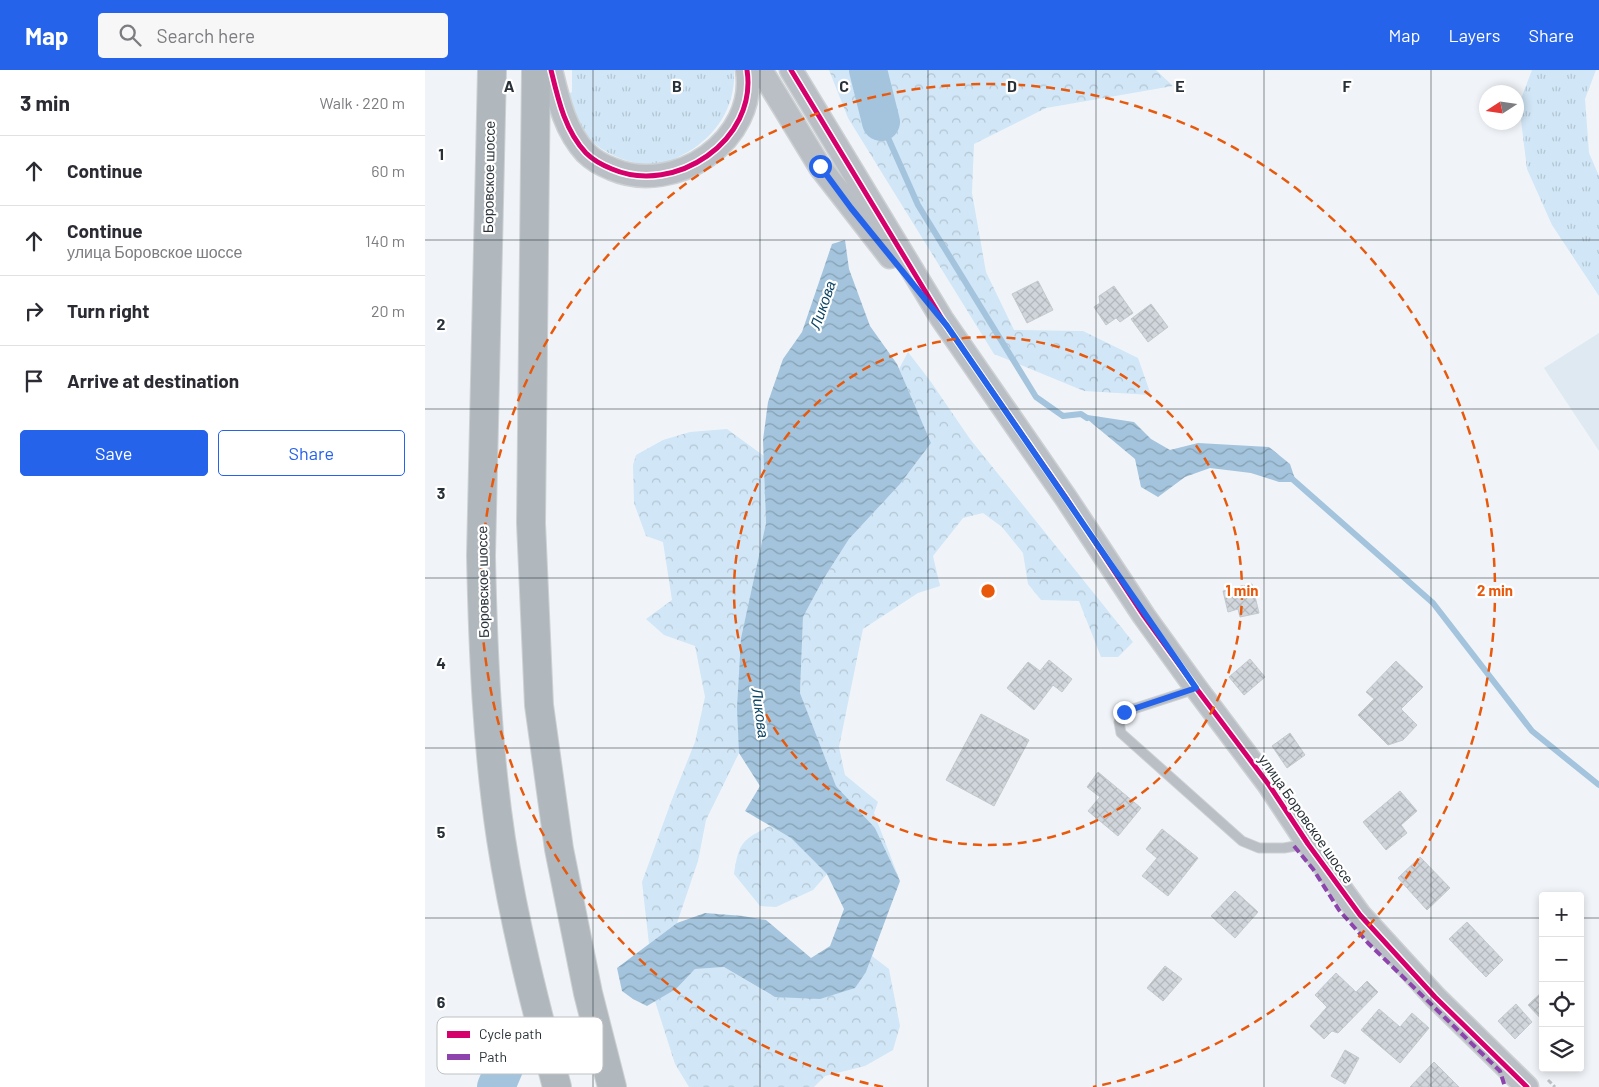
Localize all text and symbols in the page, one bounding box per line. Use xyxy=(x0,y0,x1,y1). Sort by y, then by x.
search box xyxy=(98,13,448,58)
text: Map xyxy=(25,21,68,50)
icon: search xyxy=(116,21,144,49)
text: Search here xyxy=(156,24,255,47)
text: Map xyxy=(1388,24,1420,46)
text: Layers xyxy=(1448,24,1501,46)
text: Share xyxy=(1529,24,1574,46)
text: A xyxy=(504,76,515,95)
text: B xyxy=(672,76,682,95)
text: C xyxy=(839,76,849,95)
text: D xyxy=(1007,76,1017,95)
text: E xyxy=(1175,76,1185,95)
text: F xyxy=(1343,76,1352,95)
north arrow xyxy=(1479,85,1524,130)
text: 3 min xyxy=(20,90,70,115)
text: Walk · 220 m xyxy=(319,93,405,112)
street label: Боровское шоссе xyxy=(479,121,498,233)
text: 1 xyxy=(438,144,444,163)
route start xyxy=(809,155,832,178)
icon: ahead xyxy=(20,157,48,185)
text: Continue xyxy=(67,159,143,182)
text: 60 m xyxy=(371,161,405,180)
text: Continue xyxy=(67,219,143,242)
icon: ahead xyxy=(20,227,48,255)
text: 140 m xyxy=(365,231,405,250)
text: улица Боровское шоссе xyxy=(67,242,243,261)
water label: Ликова xyxy=(805,278,839,332)
icon: right xyxy=(20,297,48,325)
text: Turn right xyxy=(67,299,149,322)
text: 20 m xyxy=(371,301,405,320)
text: 2 xyxy=(437,314,446,333)
icon: arrive xyxy=(20,367,48,395)
text: Arrive at destination xyxy=(67,369,239,392)
button: Save xyxy=(20,430,208,476)
button: Share xyxy=(218,430,405,476)
text: 3 xyxy=(437,483,445,502)
street label: Боровское шоссе xyxy=(473,526,492,638)
text: 1 min xyxy=(1226,581,1258,599)
text: 2 min xyxy=(1477,581,1513,599)
centre of rings xyxy=(979,582,997,600)
text: 4 xyxy=(436,653,446,672)
water label: Ликова xyxy=(748,686,773,739)
route end xyxy=(1113,701,1136,724)
street label: улица Боровское шоссе xyxy=(1255,751,1358,887)
text: 5 xyxy=(437,822,446,841)
map controls xyxy=(1539,892,1584,1072)
button: + xyxy=(1539,892,1584,937)
button: − xyxy=(1539,937,1584,982)
button: locate xyxy=(1539,982,1584,1027)
text: 6 xyxy=(437,992,446,1011)
legend xyxy=(437,1017,603,1074)
text: Cycle path xyxy=(479,1025,542,1042)
button: layers xyxy=(1539,1027,1584,1072)
text: Path xyxy=(479,1048,507,1065)

